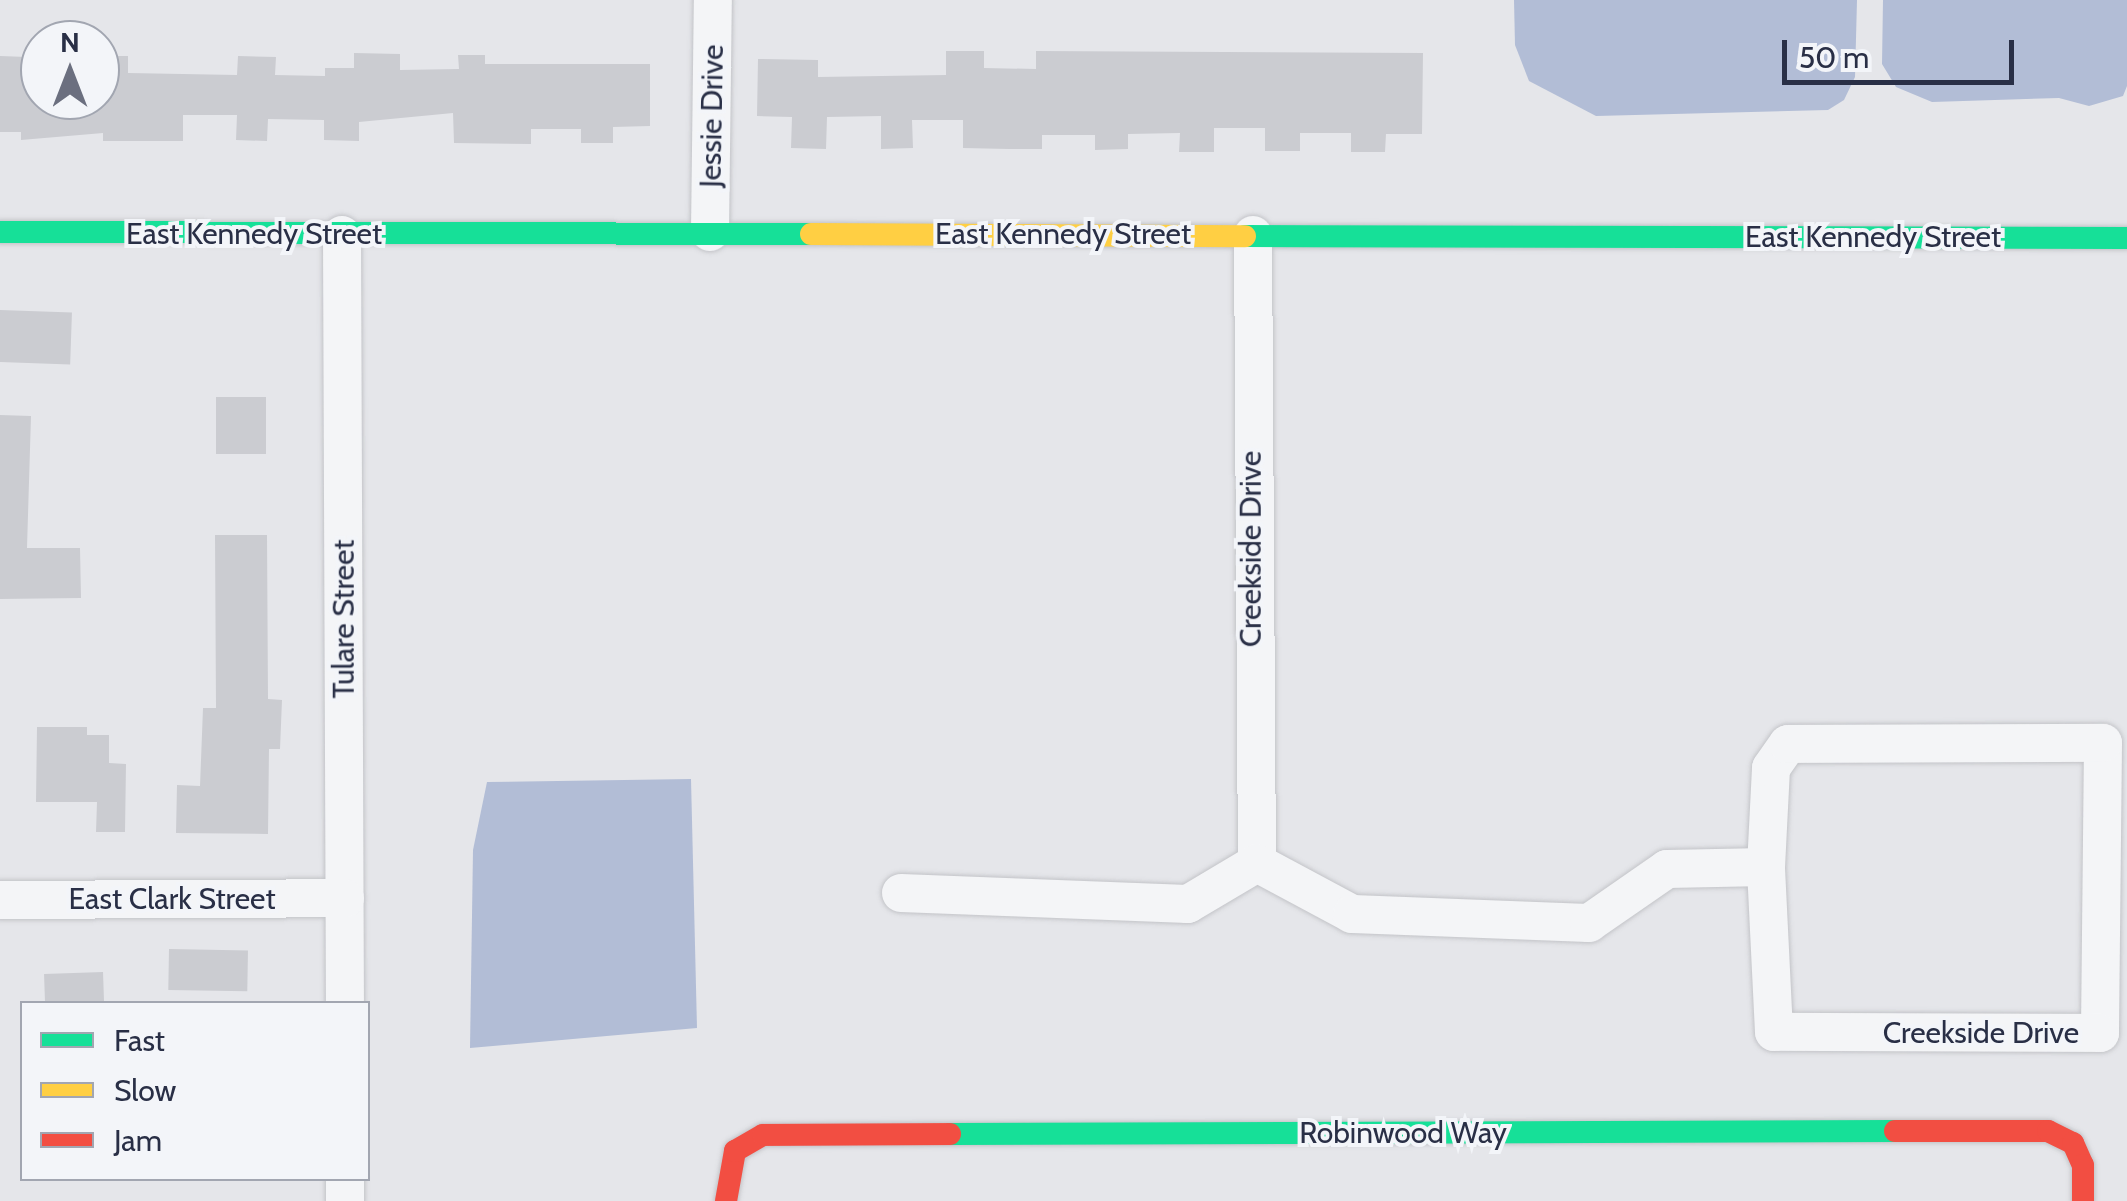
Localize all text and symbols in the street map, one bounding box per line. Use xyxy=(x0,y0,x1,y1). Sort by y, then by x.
north arrow xyxy=(20,20,120,120)
scale bar xyxy=(1787,20,2020,82)
text: N xyxy=(60,25,80,59)
text: 50 m xyxy=(1799,39,1869,76)
street label: Jessie Drive xyxy=(693,44,731,188)
street label: East Kennedy Street xyxy=(126,216,382,252)
street label: East Kennedy Street xyxy=(935,216,1191,252)
street label: East Kennedy Street xyxy=(1745,219,2001,255)
street label: Creekside Drive xyxy=(1233,451,1269,647)
street label: Tulare Street xyxy=(326,540,362,698)
street label: East Clark Street xyxy=(68,881,276,917)
legend xyxy=(20,1001,370,1181)
street label: Creekside Drive xyxy=(1883,1015,2079,1051)
text: Fast xyxy=(114,1022,165,1059)
text: Slow xyxy=(114,1072,176,1109)
street label: Robinwood Way xyxy=(1299,1115,1507,1151)
text: Jam xyxy=(114,1122,162,1159)

